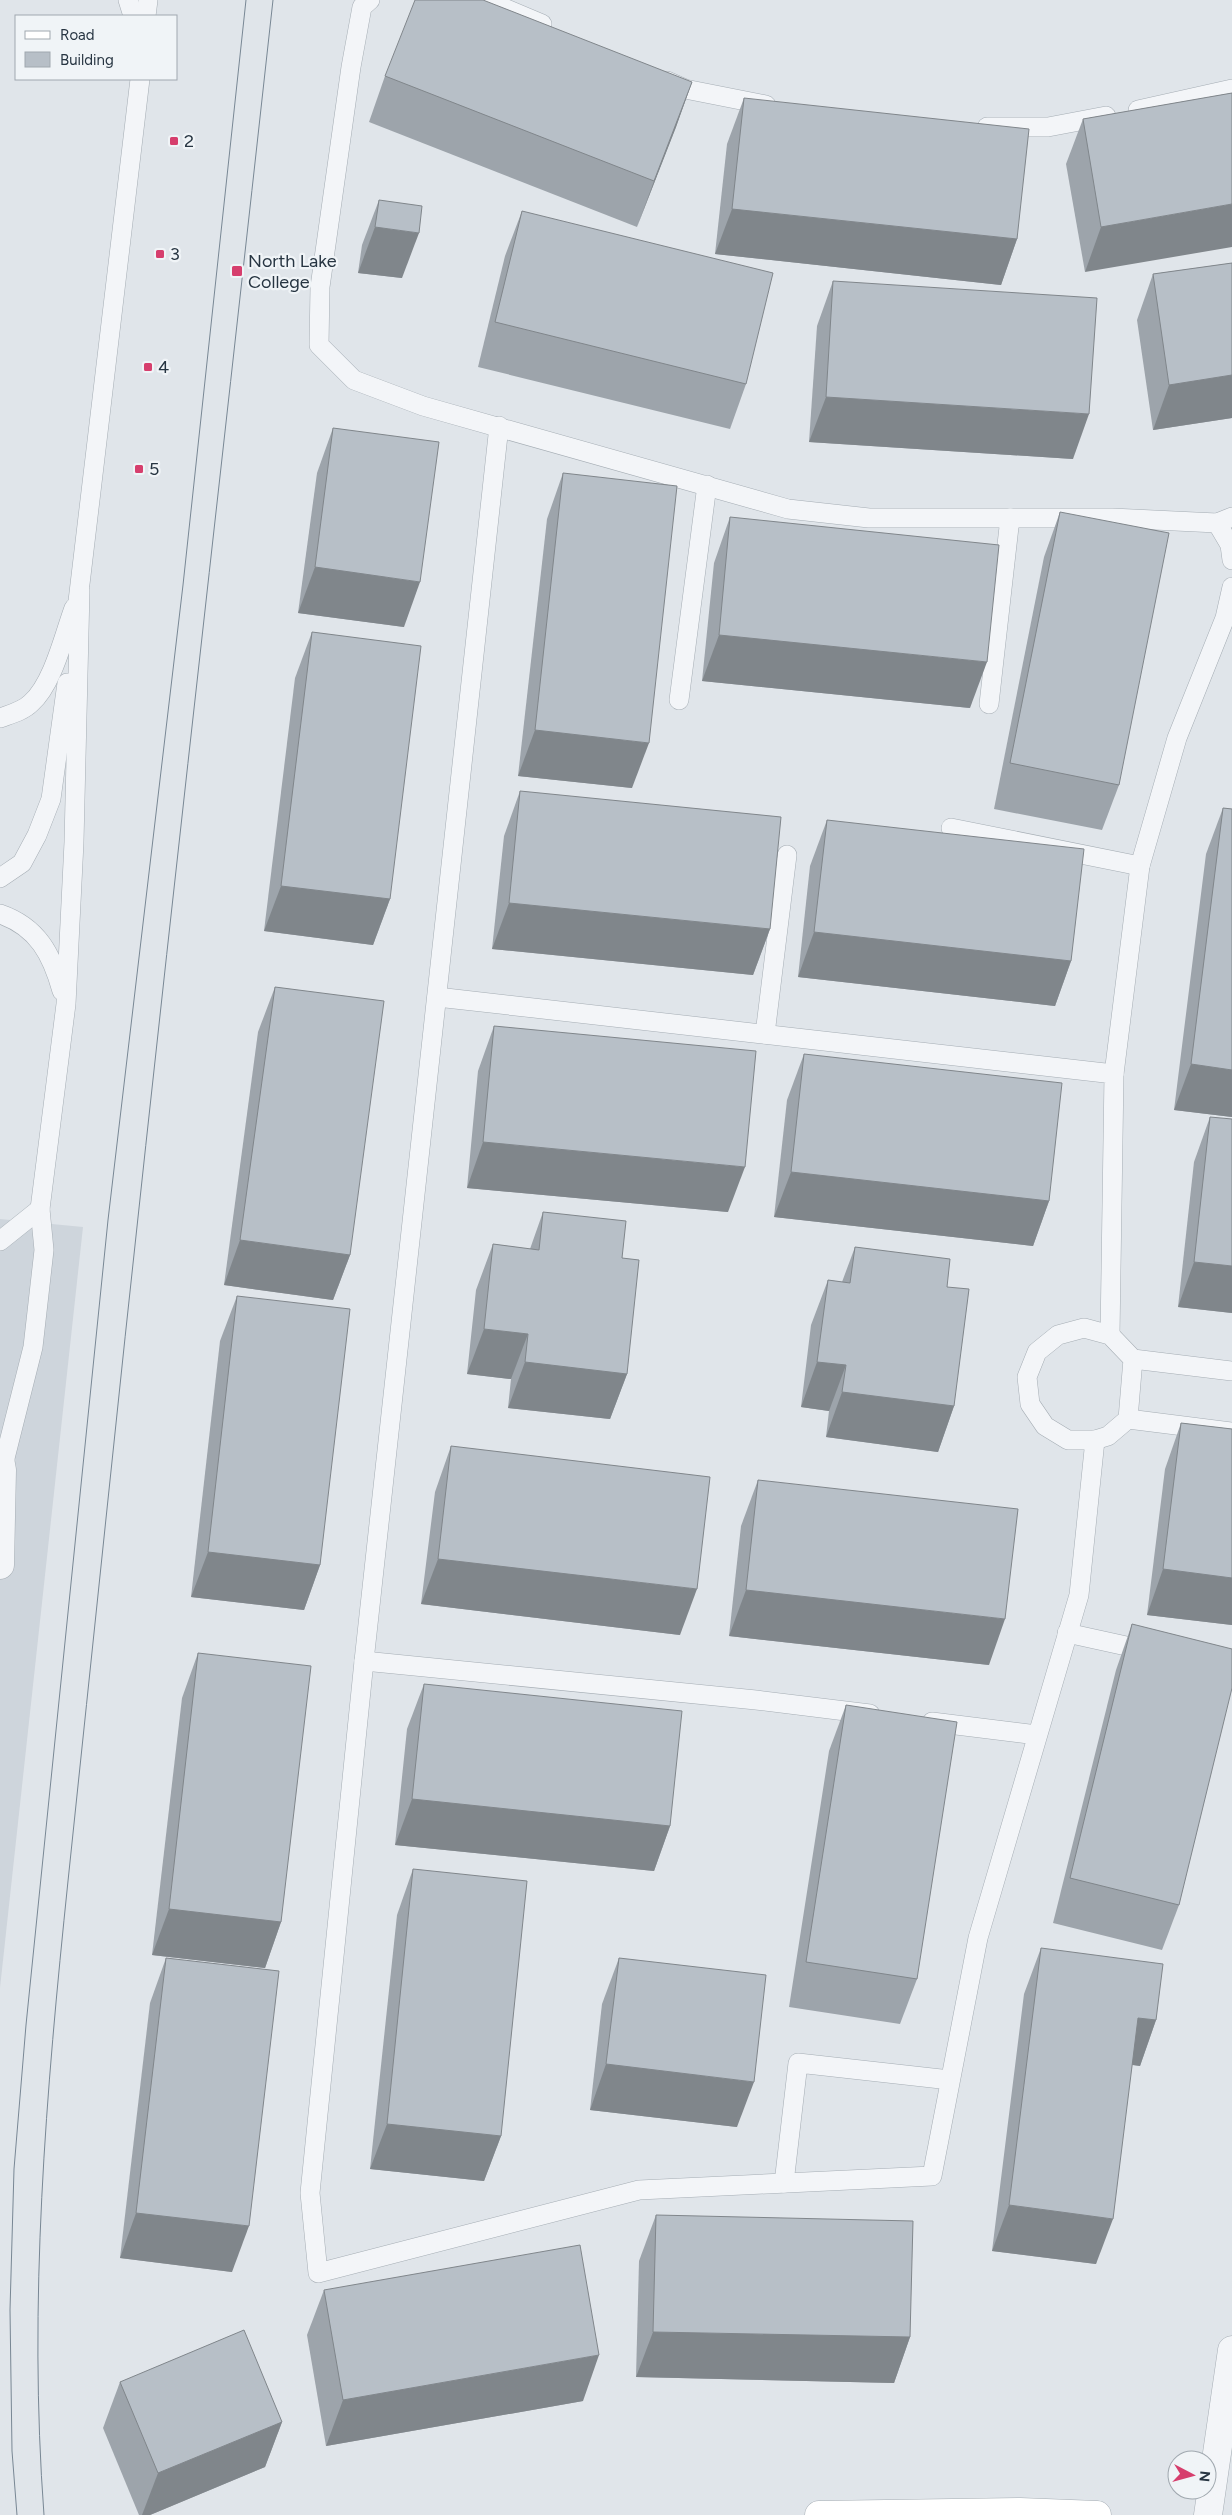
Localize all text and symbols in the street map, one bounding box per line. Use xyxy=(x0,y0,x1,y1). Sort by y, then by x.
legend xyxy=(15,15,178,80)
text: Road xyxy=(60,26,95,44)
text: Building xyxy=(60,51,114,69)
place label: 2 xyxy=(184,130,194,152)
marker: 2 xyxy=(168,135,180,147)
place label: 3 xyxy=(170,243,180,265)
marker: 3 xyxy=(154,248,166,260)
place label: North Lake College xyxy=(248,250,337,293)
marker: North Lake College xyxy=(230,264,244,278)
place label: 4 xyxy=(158,356,169,378)
marker: 4 xyxy=(142,361,154,373)
place label: 5 xyxy=(149,458,159,480)
marker: 5 xyxy=(133,463,145,475)
north arrow xyxy=(1167,2450,1217,2500)
text: N xyxy=(1195,2470,1213,2483)

